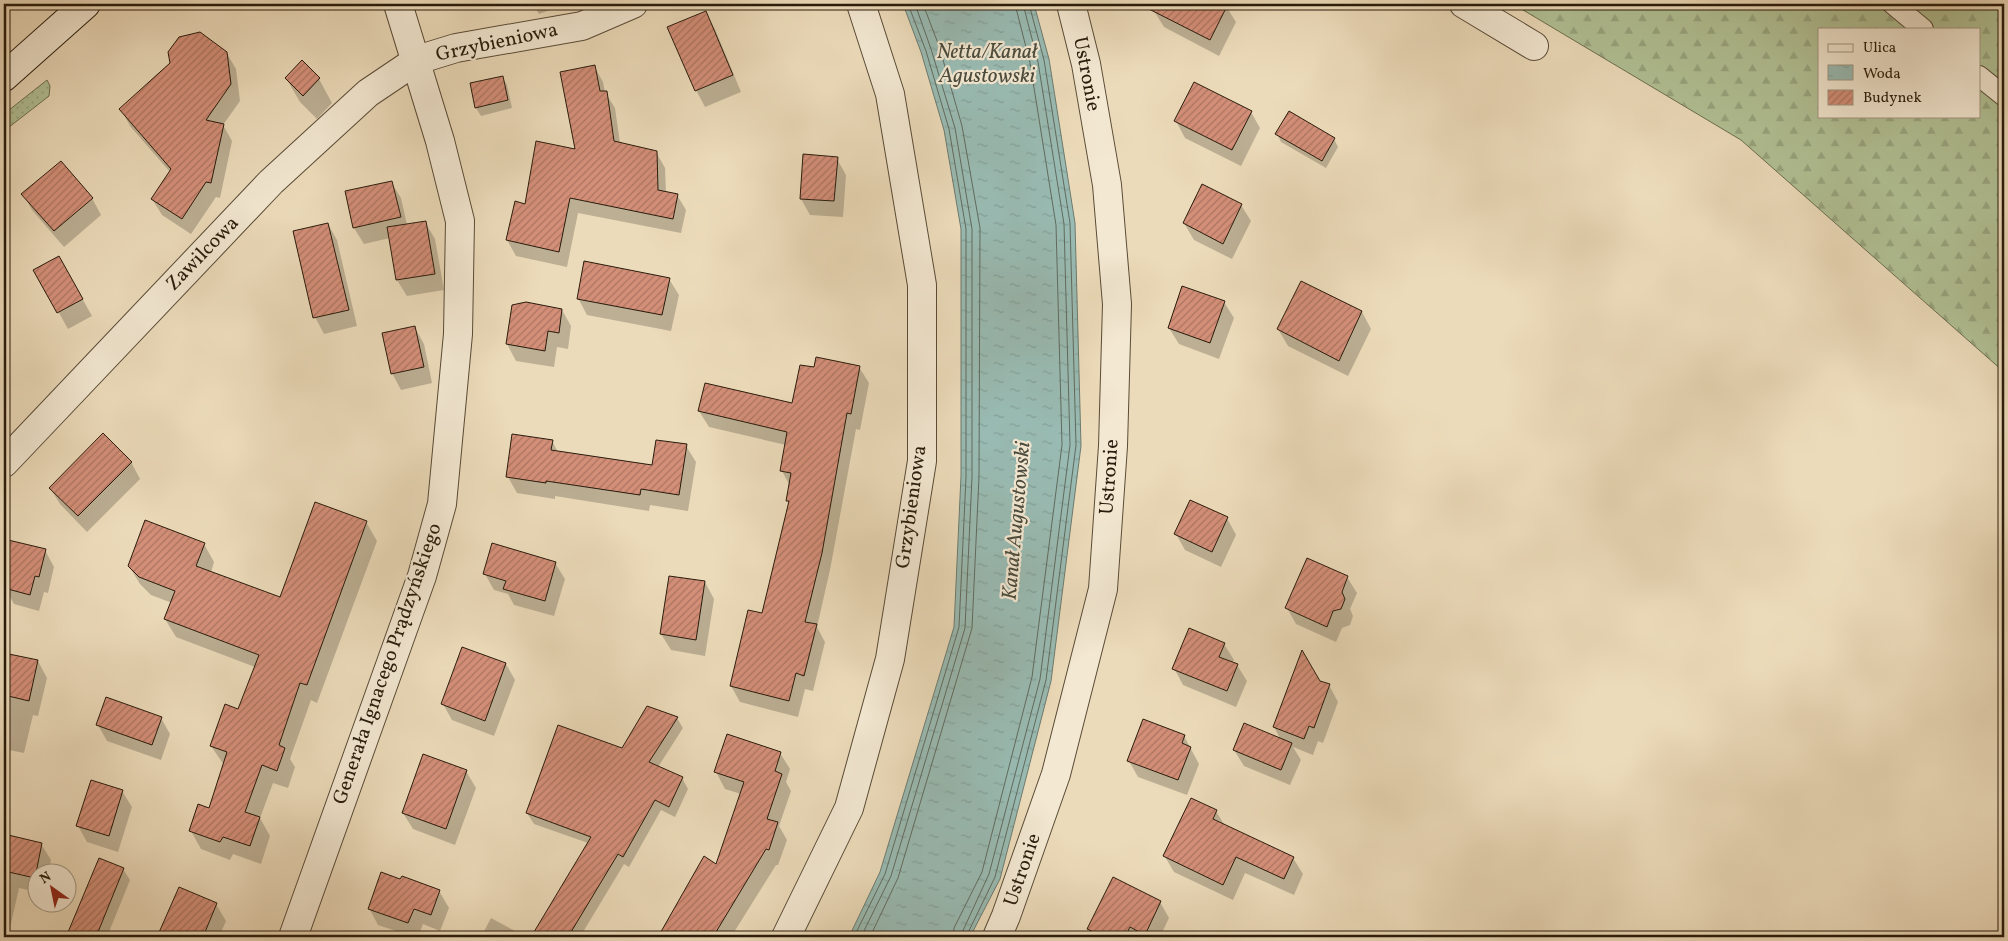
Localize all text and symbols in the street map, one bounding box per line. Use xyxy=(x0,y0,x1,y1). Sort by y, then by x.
street label: Grzybieniowa xyxy=(433,16,561,70)
legend xyxy=(1818,28,1980,118)
street label: Ustronie xyxy=(1065,34,1107,114)
water label: Netta/Kanał Agustowski xyxy=(937,38,1038,91)
text: Ulica xyxy=(1863,38,1896,59)
text: Woda xyxy=(1863,64,1901,85)
text: Budynek xyxy=(1863,88,1922,109)
street label: Zawilcowa xyxy=(160,210,246,298)
street label: Ustronie xyxy=(1093,438,1127,516)
water label: Kanał Augustowski xyxy=(996,440,1038,601)
street label: Grzybieniowa xyxy=(889,444,935,570)
street label: Generała Ignacego Prądzyńskiego xyxy=(327,519,449,809)
street label: Ustronie xyxy=(997,830,1049,910)
north arrow xyxy=(28,864,78,914)
text: N xyxy=(36,868,55,889)

